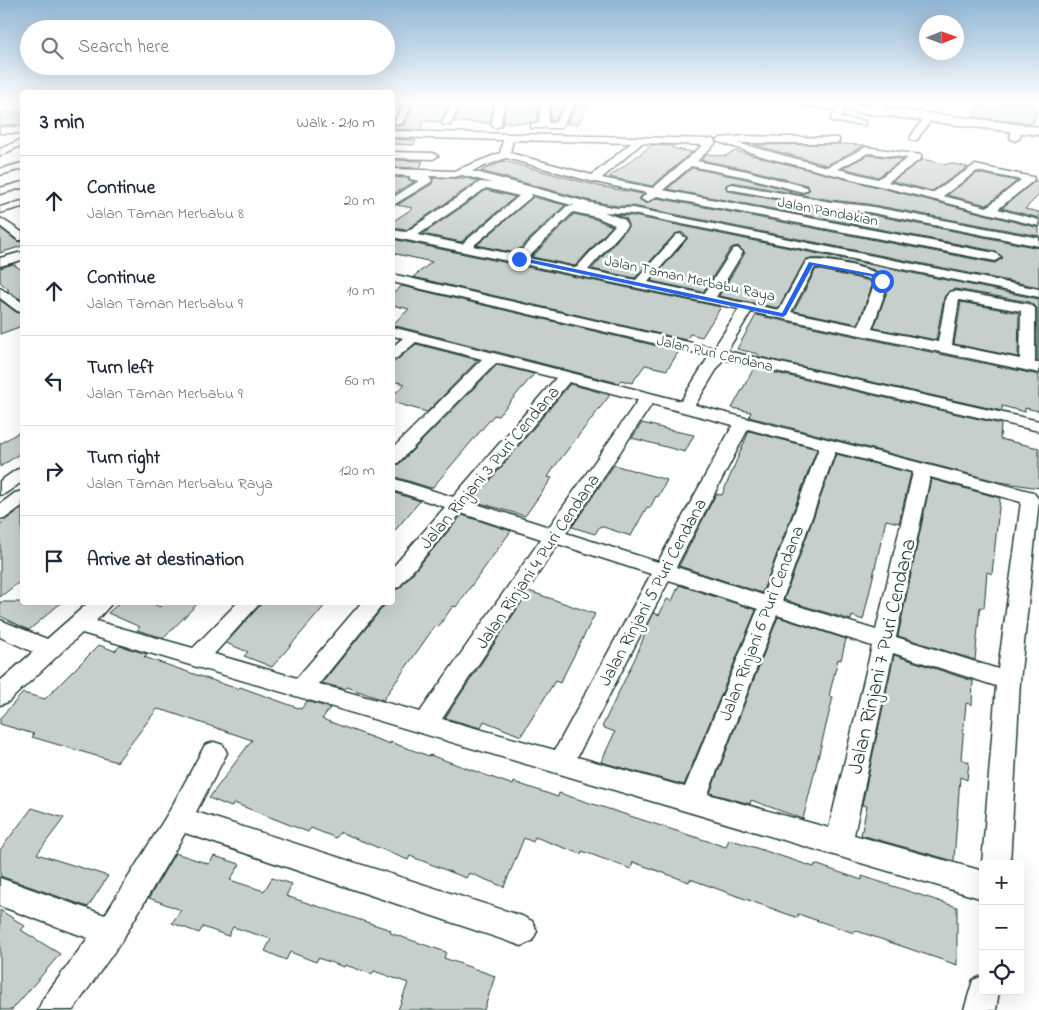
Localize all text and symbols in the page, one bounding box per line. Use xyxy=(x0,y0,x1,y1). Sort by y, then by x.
north arrow xyxy=(919,15,964,60)
search box xyxy=(20,20,395,75)
icon: search xyxy=(38,34,66,62)
text: Search here xyxy=(78,34,169,61)
text: 3 min xyxy=(40,108,84,138)
text: Walk · 210 m xyxy=(296,111,375,135)
text: Continue xyxy=(87,175,155,202)
icon: ahead xyxy=(40,187,68,215)
text: 20 m xyxy=(344,189,375,213)
street label: Jalan Pandakian xyxy=(776,191,880,232)
text: Jalan Taman Merbabu 8 xyxy=(87,202,244,226)
route end xyxy=(508,248,531,271)
street label: Jalan Taman Merbabu Raya xyxy=(602,250,777,309)
text: Continue xyxy=(87,265,155,292)
route start xyxy=(871,270,894,293)
icon: ahead xyxy=(40,277,68,305)
text: 10 m xyxy=(347,279,375,303)
text: Jalan Taman Merbabu 9 xyxy=(87,292,243,316)
street label: Jalan Puri Cendana xyxy=(654,330,775,378)
text: Turn left xyxy=(87,355,154,382)
icon: left xyxy=(40,367,68,395)
text: 60 m xyxy=(345,369,375,393)
street label: Jalan Rinjani 3 Puri Cendana xyxy=(414,381,567,556)
text: Jalan Taman Merbabu 9 xyxy=(87,382,243,406)
text: Turn right xyxy=(87,445,160,472)
icon: right xyxy=(40,457,68,485)
text: 120 m xyxy=(339,459,375,483)
street label: Jalan Rinjani 4 Puri Cendana xyxy=(470,469,607,655)
text: Jalan Taman Merbabu Raya xyxy=(87,472,273,496)
street label: Jalan Rinjani 5 Puri Cendana xyxy=(593,494,714,692)
street label: Jalan Rinjani 6 Puri Cendana xyxy=(714,522,812,725)
street label: Jalan Rinjani 7 Puri Cendana xyxy=(841,536,925,777)
icon: arrive xyxy=(40,547,68,575)
text: Arrive at destination xyxy=(87,547,244,574)
map controls xyxy=(979,860,1024,995)
button: + xyxy=(979,860,1024,905)
button: − xyxy=(979,905,1024,950)
button: locate xyxy=(979,950,1024,995)

